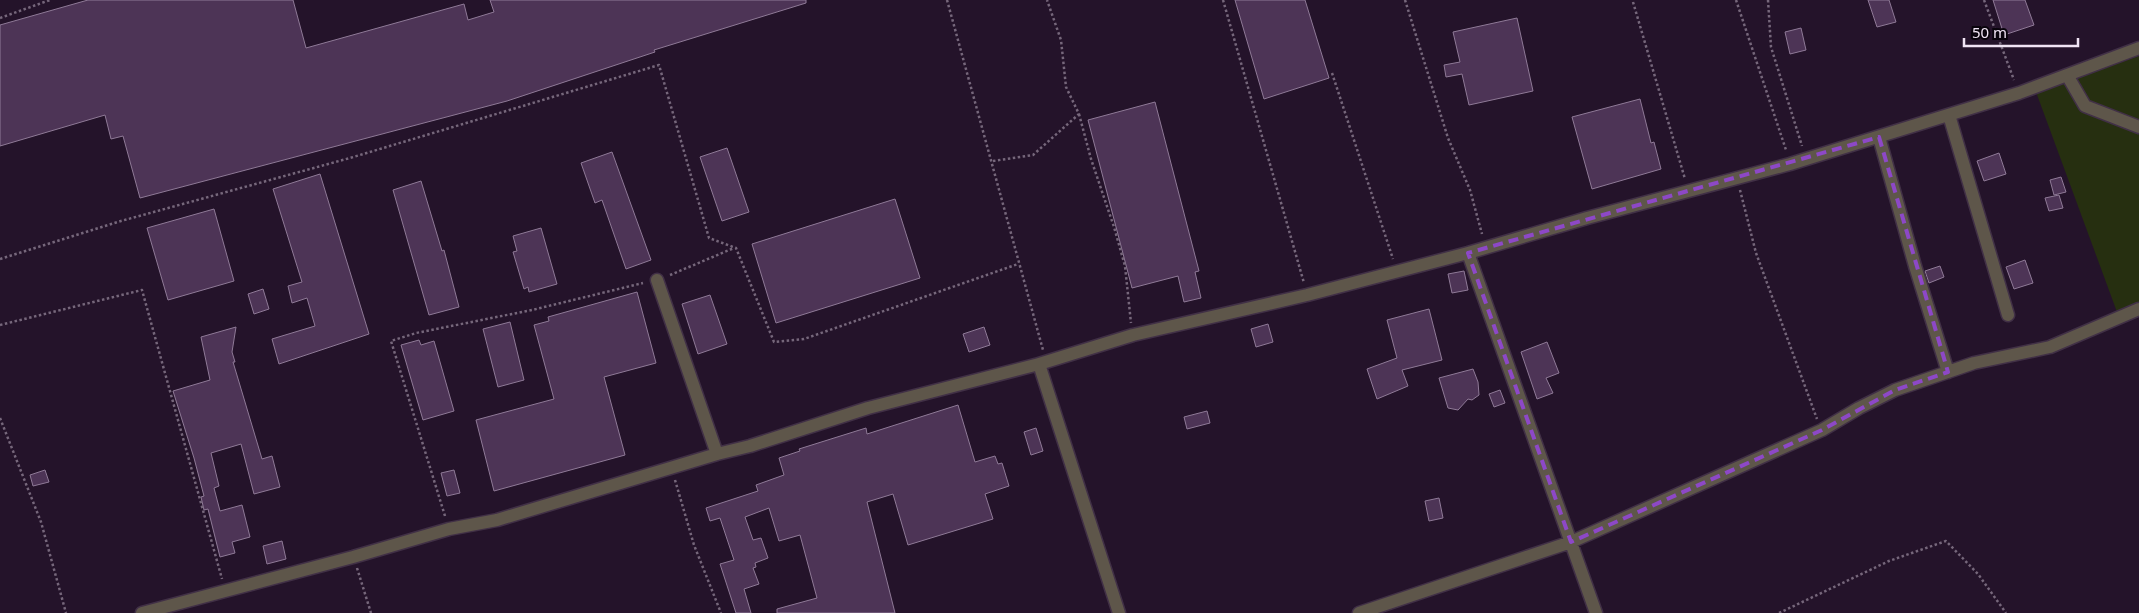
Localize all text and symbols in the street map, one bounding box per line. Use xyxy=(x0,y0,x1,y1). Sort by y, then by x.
scale bar xyxy=(1964,15,2078,47)
text: 50 m xyxy=(1972,22,2007,42)

